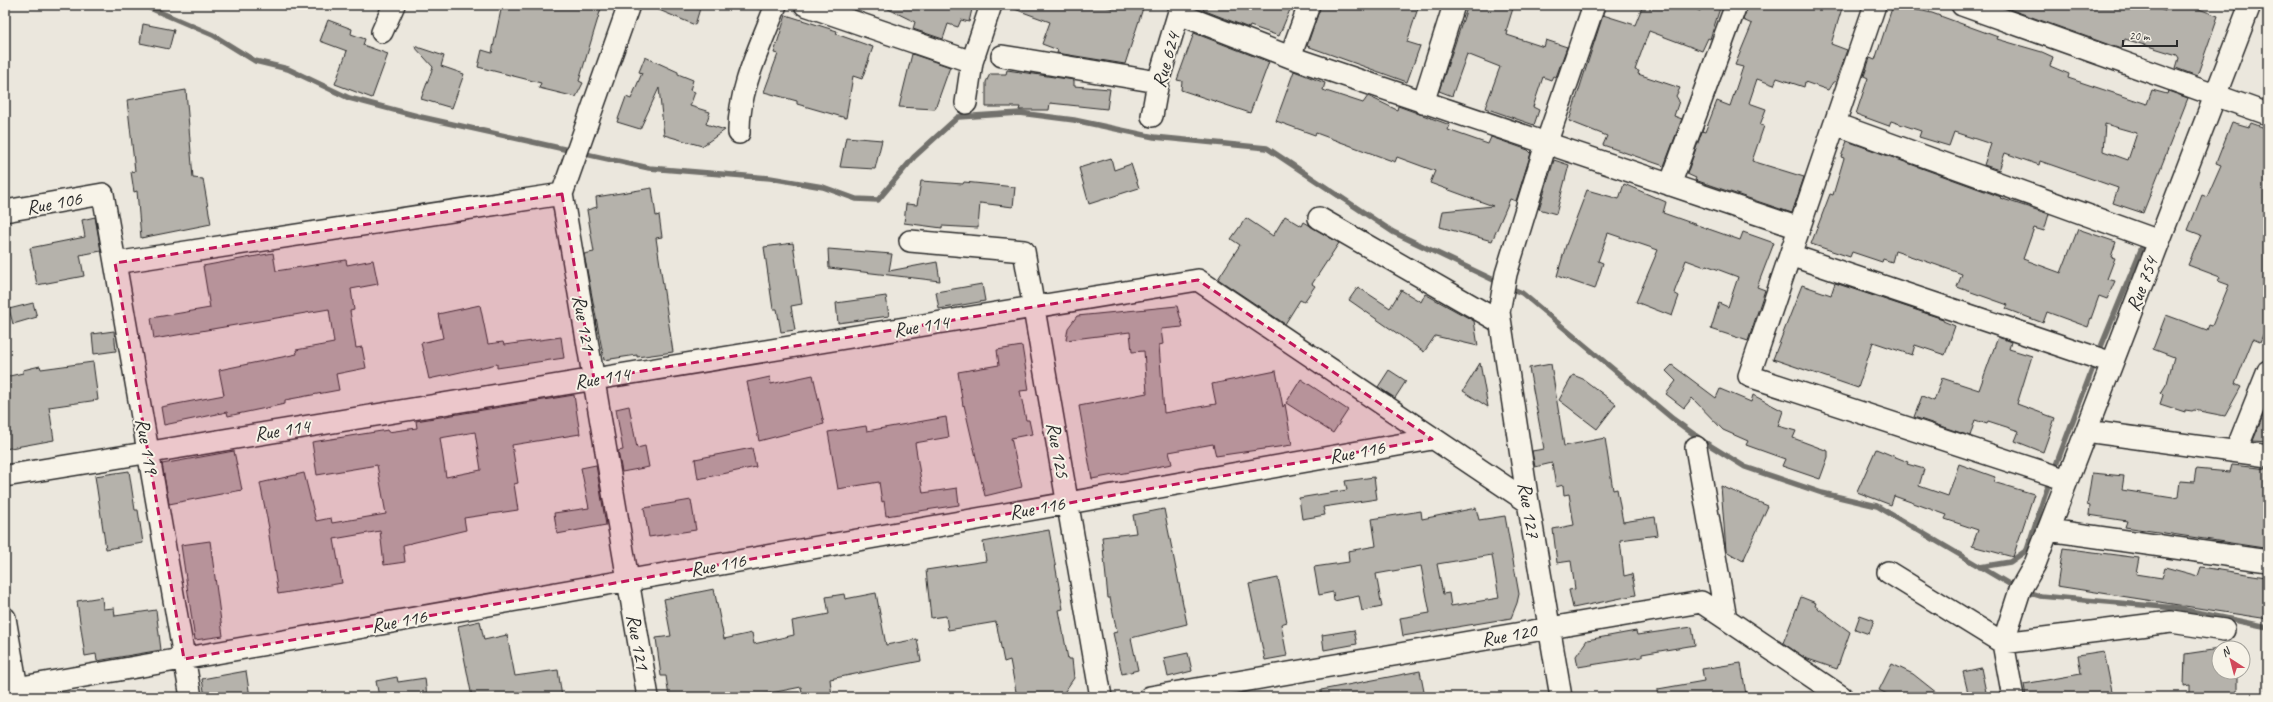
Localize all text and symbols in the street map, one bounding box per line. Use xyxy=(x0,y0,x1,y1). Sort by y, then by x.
scale bar xyxy=(2123,22,2177,48)
street label: Rue 624 xyxy=(1146,28,1186,90)
text: 20 m xyxy=(2129,28,2151,44)
street label: Rue 106 xyxy=(24,186,85,220)
street label: Rue 754 xyxy=(2120,252,2164,315)
street label: Rue 121 xyxy=(567,293,601,354)
street label: Rue 114 xyxy=(891,309,953,343)
street label: Rue 114 xyxy=(572,361,634,395)
street label: Rue 114 xyxy=(252,413,314,447)
street label: Rue 119 xyxy=(130,416,165,478)
street label: Rue 125 xyxy=(1041,420,1075,481)
street label: Rue 116 xyxy=(1327,435,1388,469)
street label: Rue 127 xyxy=(1512,480,1546,541)
street label: Rue 116 xyxy=(1007,491,1068,525)
street label: Rue 116 xyxy=(688,548,749,582)
street label: Rue 116 xyxy=(369,604,430,638)
street label: Rue 121 xyxy=(621,612,655,673)
street label: Rue 120 xyxy=(1479,617,1541,652)
north arrow xyxy=(2211,640,2251,680)
text: N xyxy=(2218,643,2234,660)

